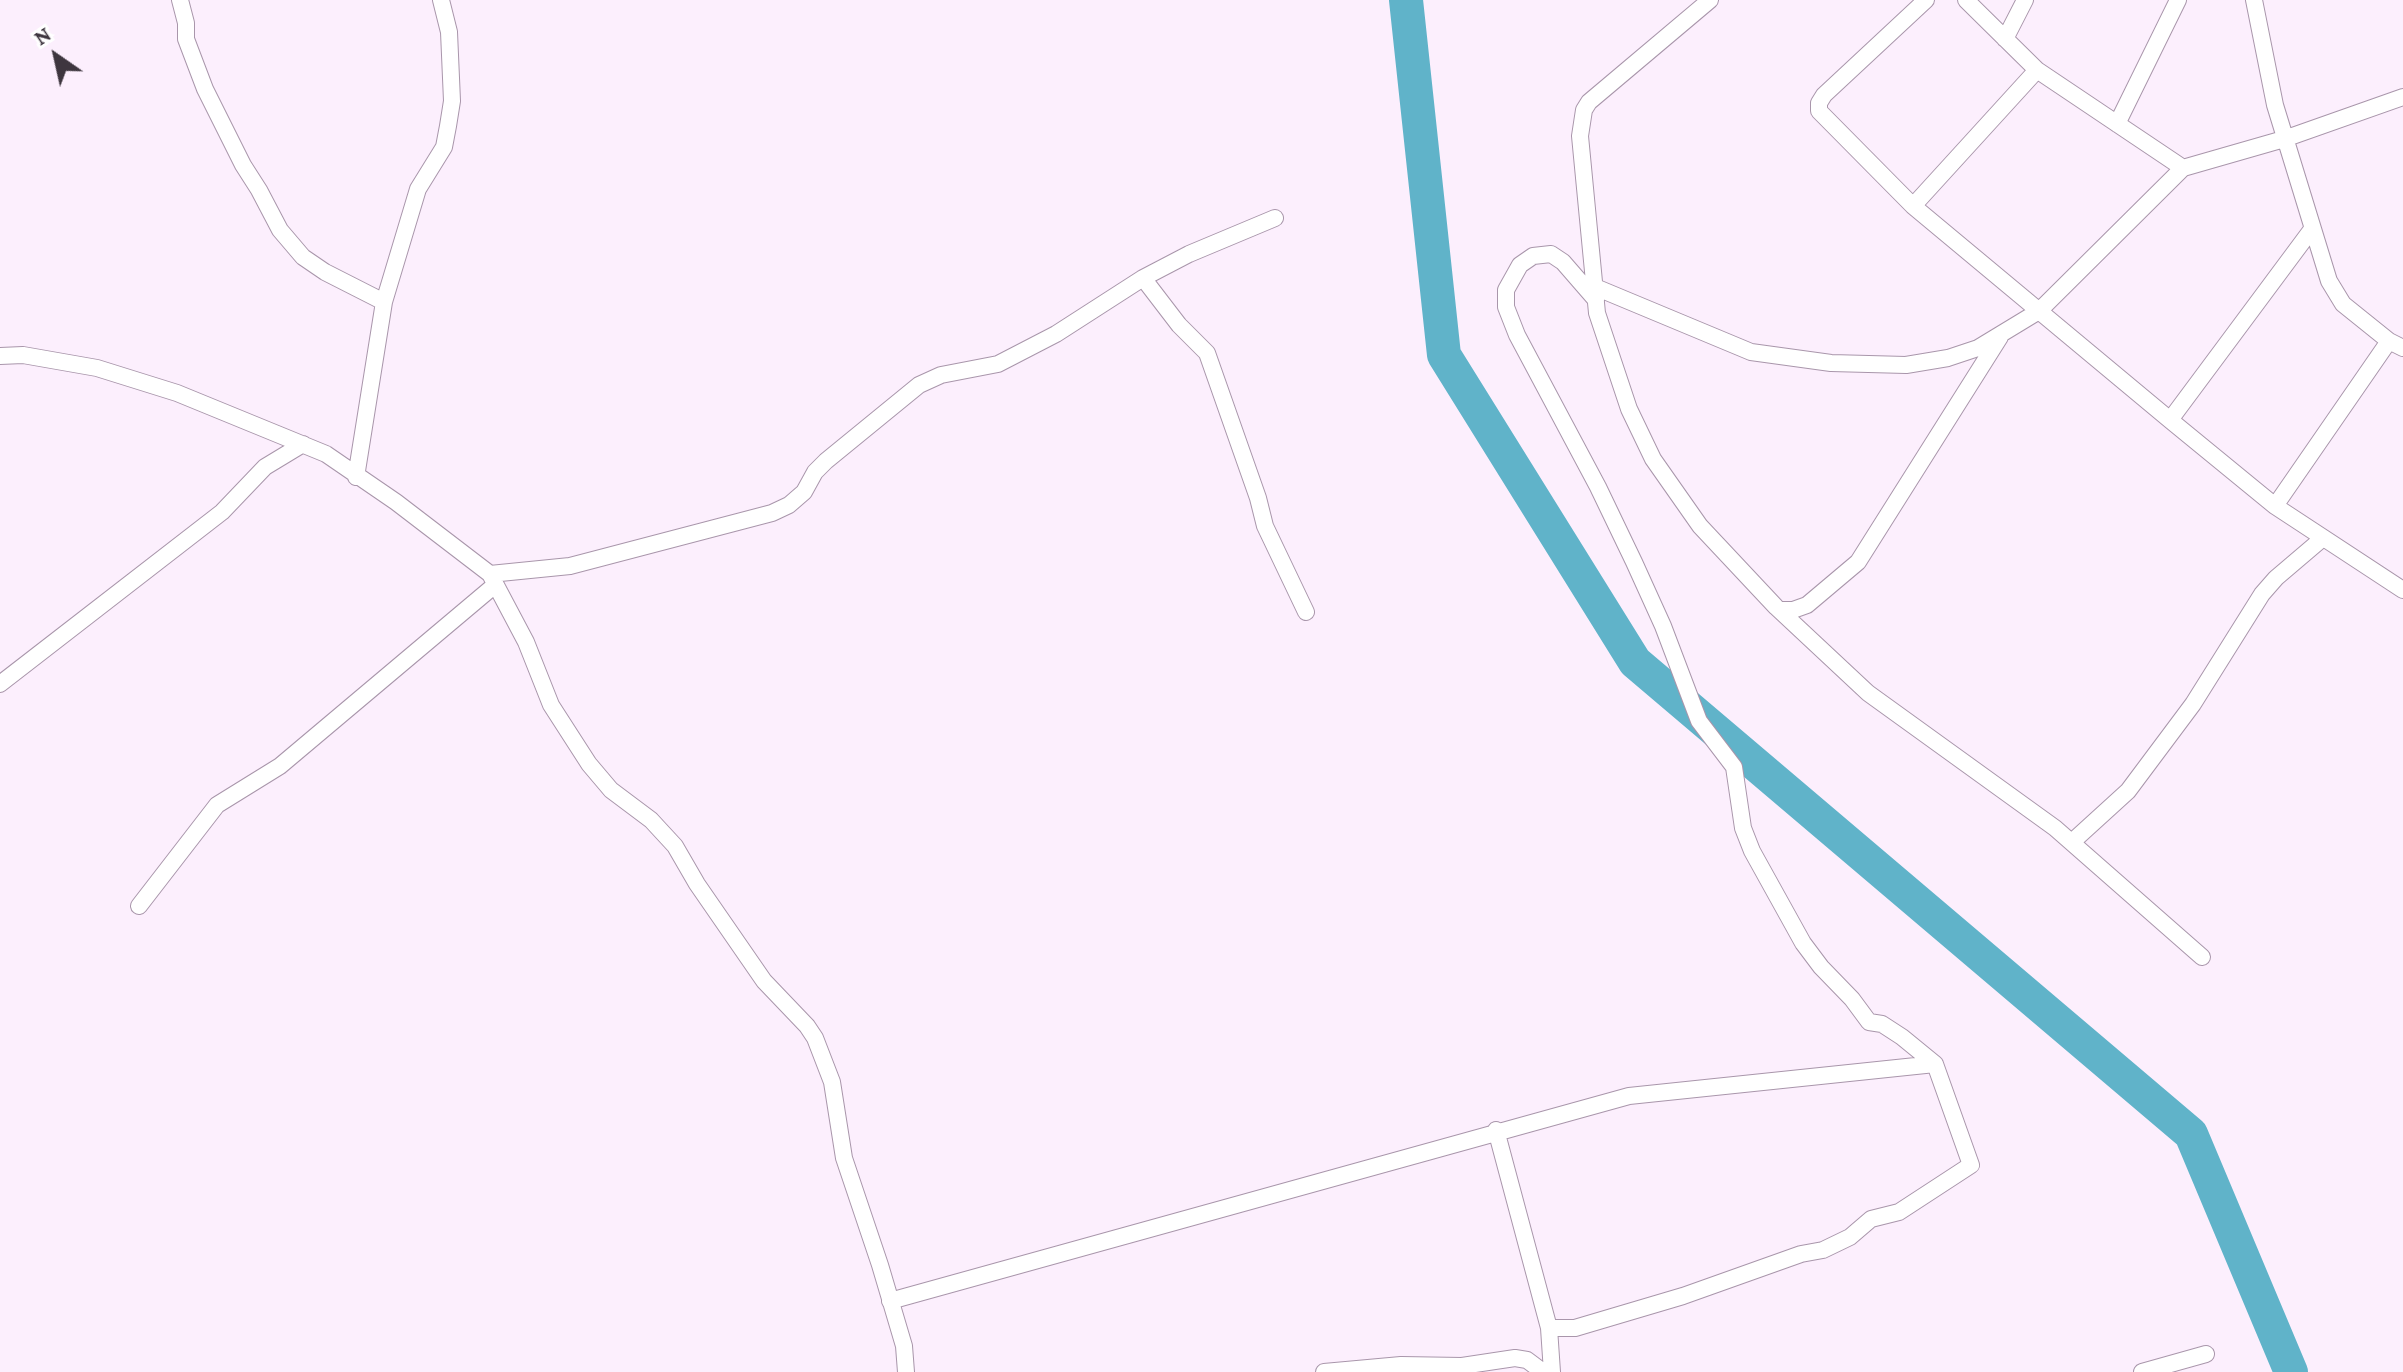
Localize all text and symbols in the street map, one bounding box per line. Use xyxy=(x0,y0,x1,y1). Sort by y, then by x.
north arrow xyxy=(16,16,96,96)
text: N xyxy=(29,21,56,50)

